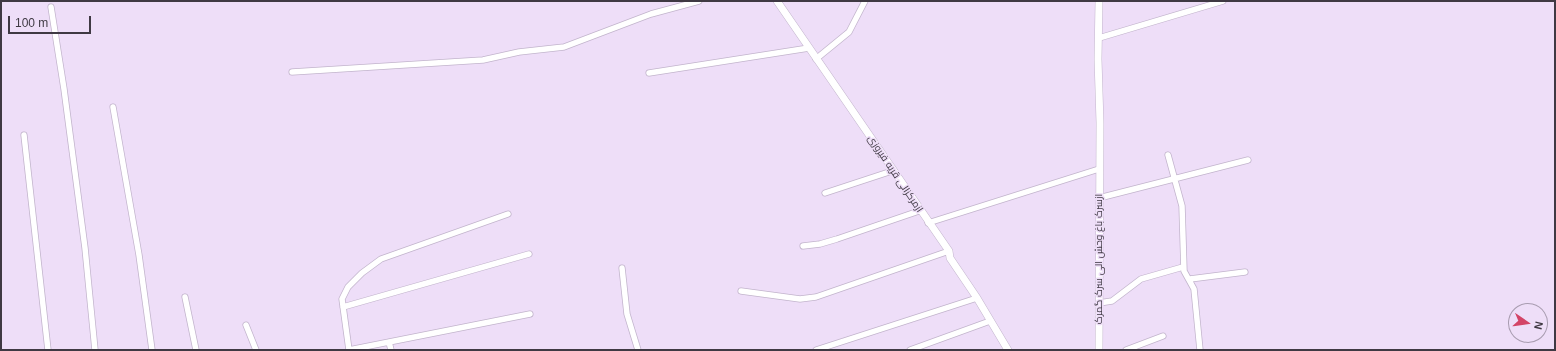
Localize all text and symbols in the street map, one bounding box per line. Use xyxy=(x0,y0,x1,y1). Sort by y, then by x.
scale bar xyxy=(10,8,93,34)
text: 100 m xyxy=(15,16,48,30)
street label: ازمرکزالی قریه فیروزی xyxy=(865,133,925,215)
street label: ازسرک باغ وحش الی سرک گمرک xyxy=(1093,194,1105,324)
north arrow xyxy=(1508,303,1548,343)
text: N xyxy=(1532,320,1545,331)

